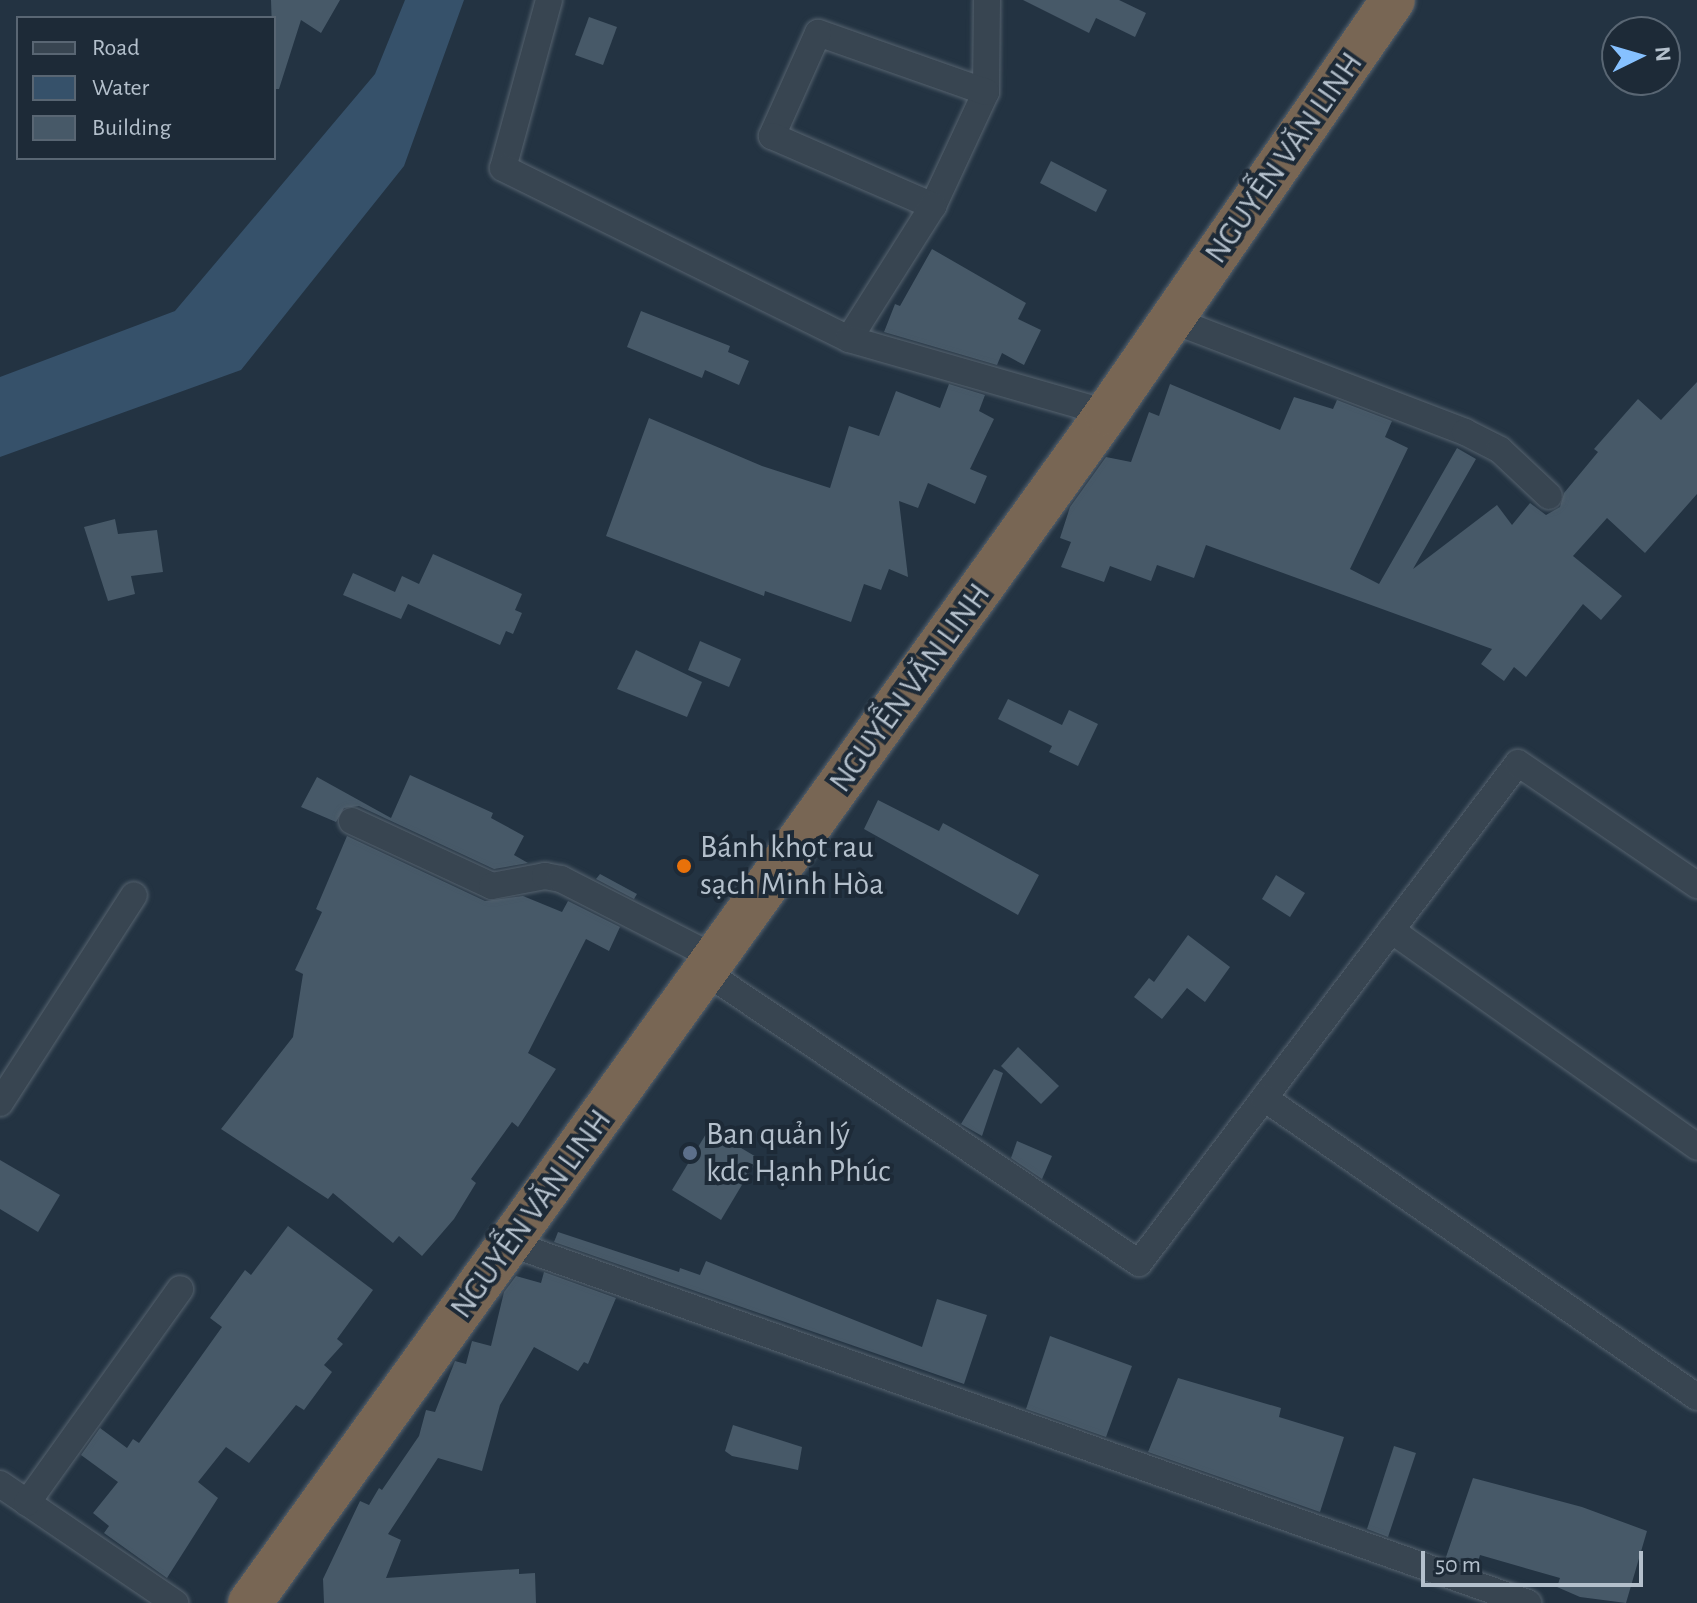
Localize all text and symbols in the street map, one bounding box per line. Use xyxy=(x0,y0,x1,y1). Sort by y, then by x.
legend xyxy=(16,16,276,160)
north arrow xyxy=(1601,16,1681,96)
text: Road xyxy=(92,36,140,60)
street label: NGUYỄN VĂN LINH xyxy=(1197,45,1371,271)
text: N xyxy=(1651,45,1675,63)
text: Water xyxy=(92,76,149,100)
text: Building xyxy=(92,116,171,140)
street label: NGUYỄN VĂN LINH xyxy=(821,576,999,800)
place label: Bánh khọt rau sạch Minh Hòa xyxy=(700,829,884,904)
marker: Bánh khọt rau sạch Minh Hòa xyxy=(675,857,693,875)
street label: NGUYỄN VĂN LINH xyxy=(442,1102,620,1326)
place label: Ban quản lý kdc Hạnh Phúc xyxy=(706,1116,890,1191)
marker: Ban quản lý kdc Hạnh Phúc xyxy=(681,1144,699,1162)
scale bar xyxy=(1425,1535,1647,1585)
text: 50 m xyxy=(1435,1553,1481,1577)

